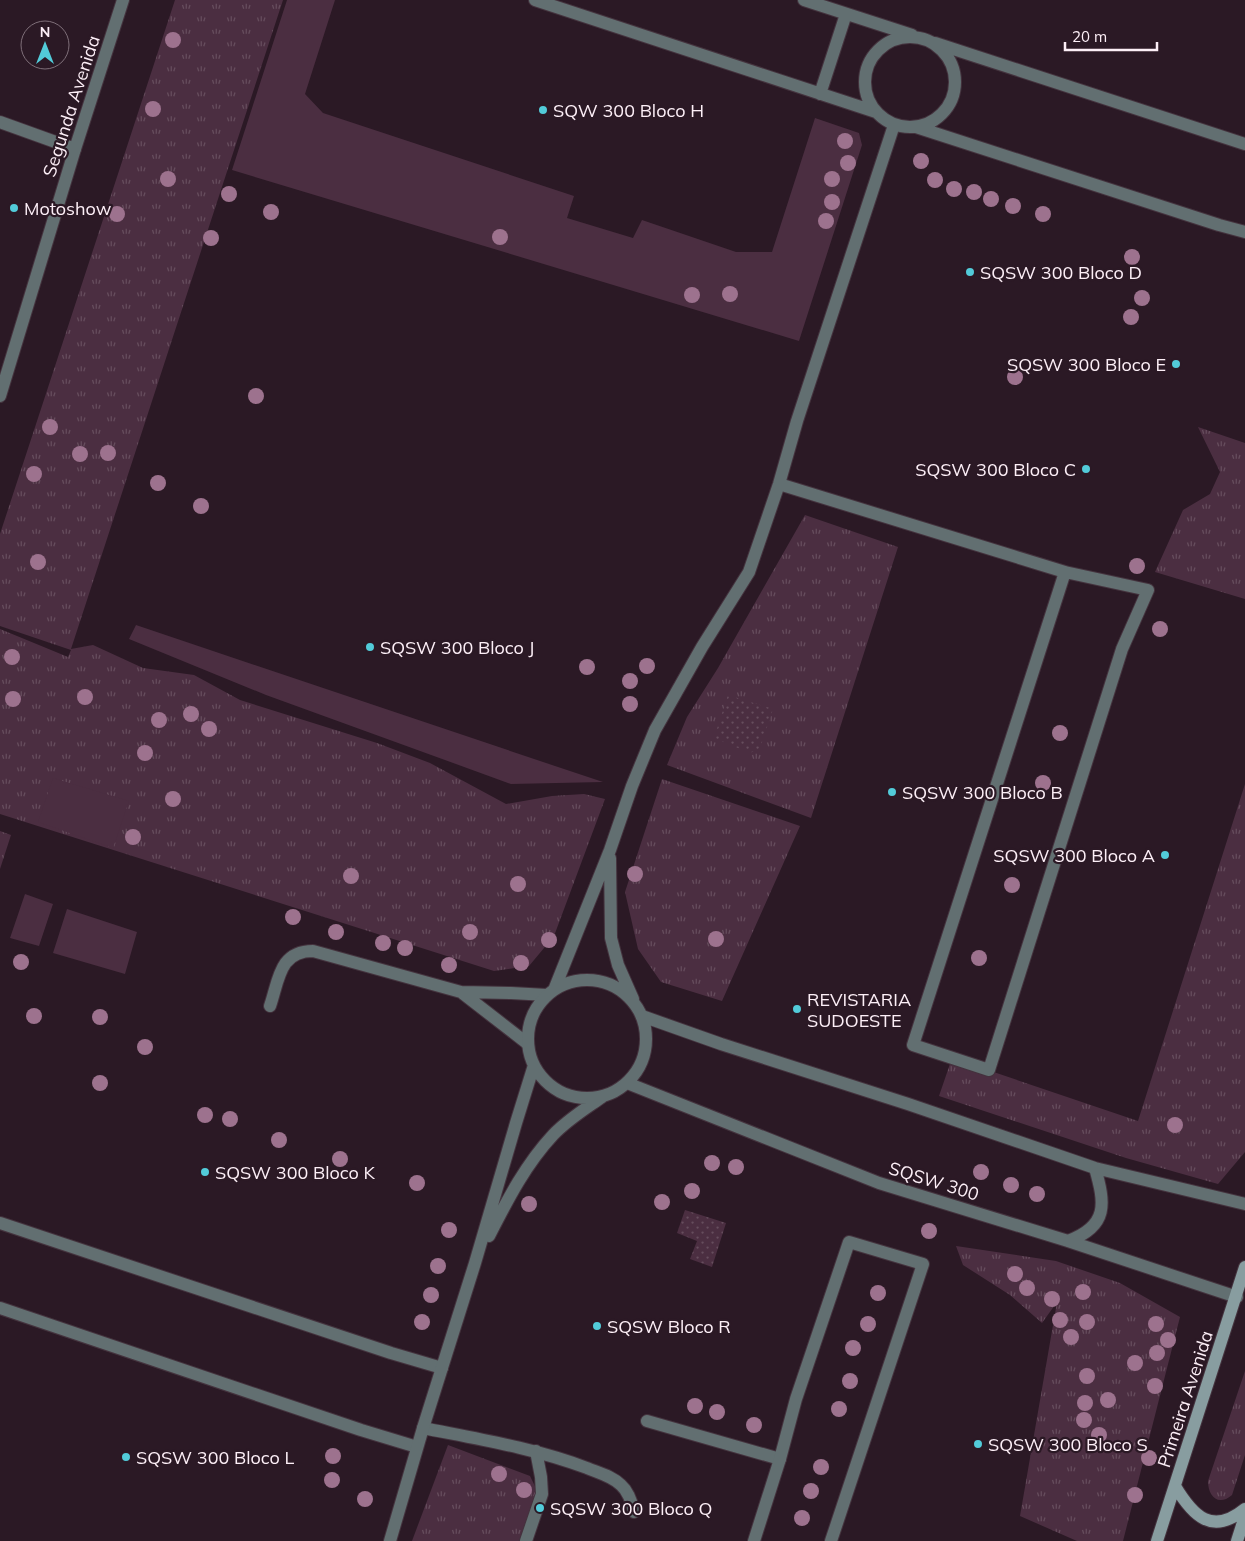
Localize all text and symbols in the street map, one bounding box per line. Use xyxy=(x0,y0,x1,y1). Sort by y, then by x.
north arrow xyxy=(20,20,70,70)
scale bar xyxy=(1065,20,1158,52)
text: N xyxy=(40,23,50,41)
text: 20 m xyxy=(1072,27,1107,46)
street label: Segunda Avenida xyxy=(37,32,105,180)
place label: SQW 300 Bloco H xyxy=(553,99,704,122)
marker: SQW 300 Bloco H xyxy=(537,104,549,116)
place label: Motoshow xyxy=(24,197,112,220)
marker: Motoshow xyxy=(8,202,20,214)
place label: SQSW 300 Bloco D xyxy=(980,261,1142,284)
marker: SQSW 300 Bloco D xyxy=(964,266,976,278)
place label: SQSW 300 Bloco E xyxy=(1007,353,1166,376)
marker: SQSW 300 Bloco E xyxy=(1170,358,1182,370)
place label: SQSW 300 Bloco C xyxy=(915,458,1076,481)
marker: SQSW 300 Bloco C xyxy=(1080,463,1092,475)
place label: SQSW 300 Bloco J xyxy=(380,636,534,659)
marker: SQSW 300 Bloco J xyxy=(364,641,376,653)
place label: SQSW 300 Bloco B xyxy=(902,781,1063,804)
marker: SQSW 300 Bloco B xyxy=(886,786,898,798)
place label: SQSW 300 Bloco A xyxy=(993,844,1155,867)
marker: SQSW 300 Bloco A xyxy=(1159,849,1171,861)
place label: REVISTARIA SUDOESTE xyxy=(807,988,911,1032)
marker: REVISTARIA SUDOESTE xyxy=(791,1003,803,1015)
street label: SQSW 300 xyxy=(886,1156,982,1206)
place label: SQSW 300 Bloco K xyxy=(215,1161,375,1184)
marker: SQSW 300 Bloco K xyxy=(199,1166,211,1178)
place label: SQSW Bloco R xyxy=(607,1315,731,1338)
marker: SQSW Bloco R xyxy=(591,1320,603,1332)
street label: Primeira Avenida xyxy=(1152,1328,1218,1470)
place label: SQSW 300 Bloco S xyxy=(988,1433,1148,1456)
marker: SQSW 300 Bloco S xyxy=(972,1438,984,1450)
place label: SQSW 300 Bloco L xyxy=(136,1446,294,1469)
marker: SQSW 300 Bloco L xyxy=(120,1451,132,1463)
place label: SQSW 300 Bloco Q xyxy=(550,1497,712,1520)
marker: SQSW 300 Bloco Q xyxy=(534,1502,546,1514)

